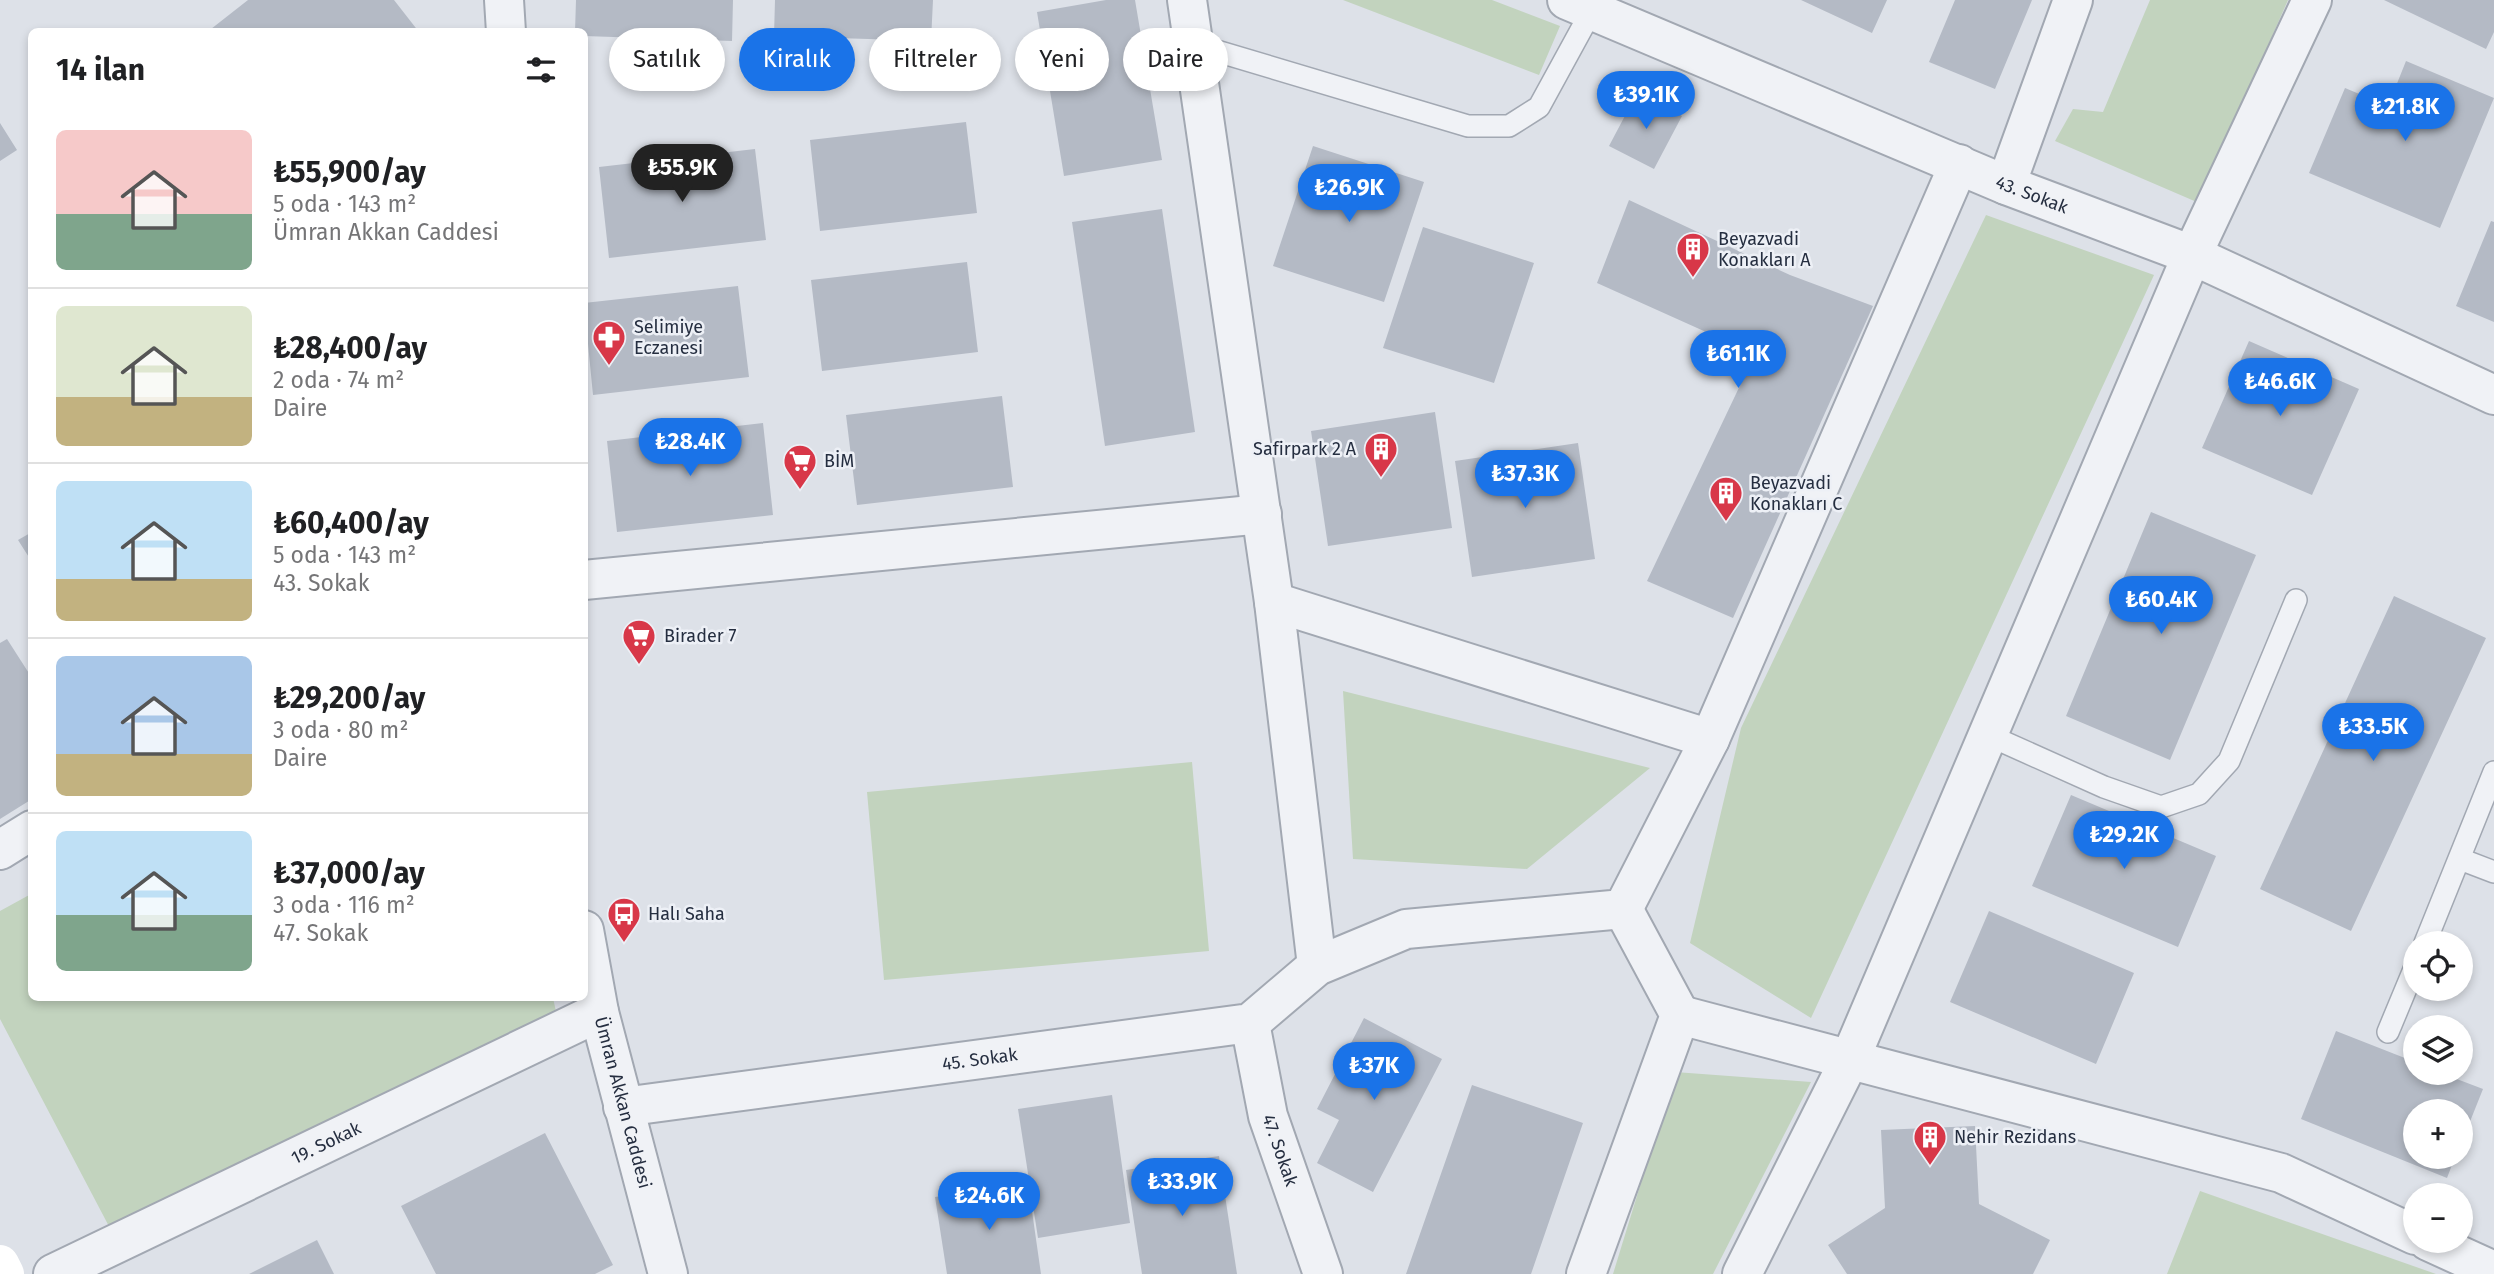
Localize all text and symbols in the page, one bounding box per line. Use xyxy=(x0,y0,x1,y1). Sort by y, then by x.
chip: Satılık xyxy=(609,28,725,91)
chip: Kiralık xyxy=(739,28,855,91)
chip: Filtreler xyxy=(869,28,1001,91)
chip: Yeni xyxy=(1015,28,1109,91)
chip: Daire xyxy=(1123,28,1228,91)
icon: filters xyxy=(522,51,560,89)
text: 14 ilan xyxy=(56,52,145,88)
pin: ₺39.1K xyxy=(1589,72,1703,131)
text: ₺39.1K xyxy=(1613,80,1679,108)
pin: ₺21.8K xyxy=(2348,83,2462,143)
text: ₺21.8K xyxy=(2371,92,2439,120)
pin: ₺55.9K xyxy=(625,144,739,204)
text: ₺55.9K xyxy=(647,153,717,181)
text: ₺55,900/ay xyxy=(273,154,426,190)
icon: home xyxy=(112,158,196,242)
pin: ₺26.9K xyxy=(1292,164,1406,224)
street label: 43. Sokak xyxy=(1992,171,2072,219)
text: ₺26.9K xyxy=(1314,173,1384,201)
text: 5 oda · 143 m² xyxy=(273,190,416,218)
text: Ümran Akkan Caddesi xyxy=(273,218,499,246)
place label: Beyazvadi Konakları A xyxy=(1718,228,1811,271)
building icon: Beyazvadi Konakları A xyxy=(1674,230,1712,279)
place label: Selimiye Eczanesi xyxy=(634,316,703,359)
pharmacy icon: Selimiye Eczanesi xyxy=(590,318,628,367)
text: ₺28,400/ay xyxy=(273,330,427,366)
pin: ₺61.1K xyxy=(1681,330,1795,390)
icon: home xyxy=(112,334,196,418)
text: ₺61.1K xyxy=(1706,339,1770,367)
pin: ₺46.6K xyxy=(2223,358,2337,418)
text: 2 oda · 74 m² xyxy=(273,366,404,394)
text: ₺46.6K xyxy=(2244,367,2316,395)
text: Daire xyxy=(273,394,327,422)
pin: ₺28.4K xyxy=(633,419,747,478)
text: ₺28.4K xyxy=(655,427,725,455)
building icon: Safirpark 2 A xyxy=(1362,430,1400,479)
place label: Safirpark 2 A xyxy=(1253,438,1357,460)
supermarket icon: BİM xyxy=(781,442,819,491)
place label: BİM xyxy=(824,450,854,472)
pin: ₺37.3K xyxy=(1468,450,1582,510)
text: ₺37.3K xyxy=(1491,459,1559,487)
place label: Beyazvadi Konakları C xyxy=(1750,472,1842,515)
building icon: Beyazvadi Konakları C xyxy=(1707,474,1745,523)
text: ₺60,400/ay xyxy=(273,505,429,541)
icon: home xyxy=(112,509,196,593)
text: 5 oda · 143 m² xyxy=(273,541,416,569)
text: 43. Sokak xyxy=(273,569,370,597)
pin: ₺60.4K xyxy=(2104,576,2218,636)
text: ₺60.4K xyxy=(2125,585,2197,613)
supermarket icon: Birader 7 xyxy=(620,617,658,666)
place label: Birader 7 xyxy=(664,625,736,647)
text: ₺29,200/ay xyxy=(273,680,425,716)
icon: home xyxy=(112,684,196,768)
pin: ₺33.5K xyxy=(2316,704,2430,763)
text: ₺33.5K xyxy=(2338,712,2408,740)
text: 3 oda · 80 m² xyxy=(273,716,408,744)
text: Daire xyxy=(273,744,327,772)
pin: ₺29.2K xyxy=(2067,812,2181,871)
text: ₺29.2K xyxy=(2089,820,2159,848)
text: ₺37,000/ay xyxy=(273,855,425,891)
icon: home xyxy=(112,859,196,943)
text: 3 oda · 116 m² xyxy=(273,891,415,919)
bus stop icon: Halı Saha xyxy=(605,895,643,944)
place label: Halı Saha xyxy=(648,903,725,925)
text: 47. Sokak xyxy=(273,919,368,947)
map controls xyxy=(2403,931,2473,1253)
button: locate xyxy=(2403,931,2473,1001)
street label: Ümran Akkan Caddesi xyxy=(590,1014,656,1191)
button: layers xyxy=(2403,1015,2473,1085)
pin: ₺37K xyxy=(1333,1042,1415,1102)
street label: 45. Sokak xyxy=(941,1043,1020,1075)
text: ₺37K xyxy=(1349,1051,1399,1079)
button: + xyxy=(2403,1099,2473,1169)
street label: 47. Sokak xyxy=(1257,1111,1303,1190)
street label: 19. Sokak xyxy=(288,1117,365,1169)
building icon: Nehir Rezidans xyxy=(1911,1118,1949,1167)
place label: Nehir Rezidans xyxy=(1954,1126,2076,1148)
pin: ₺33.9K xyxy=(1125,1158,1239,1218)
text: ₺33.9K xyxy=(1147,1167,1217,1195)
pin: ₺24.6K xyxy=(932,1172,1046,1232)
text: ₺24.6K xyxy=(954,1181,1024,1209)
button: − xyxy=(2403,1183,2473,1253)

